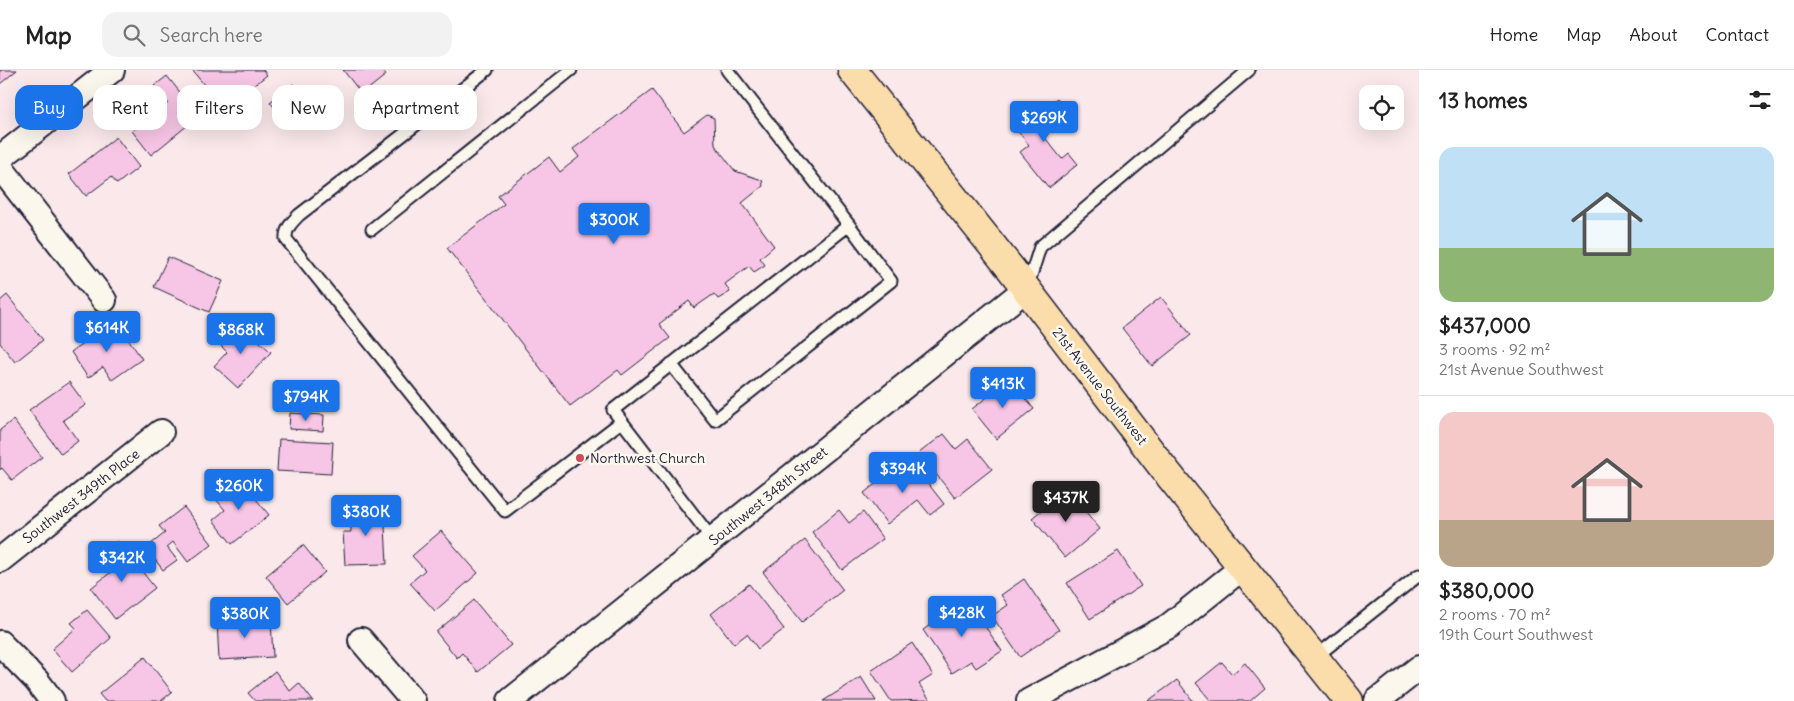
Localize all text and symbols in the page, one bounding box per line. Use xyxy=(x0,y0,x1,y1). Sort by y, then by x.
search box xyxy=(102,12,452,57)
text: Map xyxy=(25,20,72,50)
icon: search xyxy=(120,21,148,49)
text: Search here xyxy=(160,23,263,47)
text: Home xyxy=(1490,23,1538,46)
text: Map xyxy=(1566,23,1601,46)
text: About xyxy=(1629,23,1677,46)
text: Contact xyxy=(1705,23,1769,46)
chip: Buy xyxy=(15,85,83,130)
chip: Rent xyxy=(93,85,167,130)
chip: Filters xyxy=(177,85,262,130)
chip: New xyxy=(272,85,344,130)
chip: Apartment xyxy=(354,85,477,130)
map controls xyxy=(1359,85,1404,130)
button: locate xyxy=(1359,85,1404,130)
icon: filters xyxy=(1746,86,1774,114)
text: 13 homes xyxy=(1439,87,1527,114)
pin: $269K xyxy=(1009,100,1079,143)
text: $269K xyxy=(1021,107,1067,127)
icon: home xyxy=(1562,179,1652,269)
pin: $300K xyxy=(579,202,649,245)
text: $300K xyxy=(590,209,638,229)
pin: $614K xyxy=(72,310,142,353)
pin: $868K xyxy=(206,312,276,355)
text: $437,000 xyxy=(1439,312,1531,339)
text: $614K xyxy=(85,317,129,337)
text: $868K xyxy=(218,319,264,339)
street label: 21st Avenue Southwest xyxy=(1049,324,1152,449)
text: 3 rooms · 92 m² xyxy=(1439,339,1551,359)
text: 21st Avenue Southwest xyxy=(1439,359,1604,379)
pin: $413K xyxy=(968,366,1038,409)
text: $413K xyxy=(981,373,1025,393)
pin: $794K xyxy=(271,380,341,422)
text: $794K xyxy=(283,386,329,406)
street label: Southwest 348th Street xyxy=(705,443,831,549)
street label: Southwest 349th Place xyxy=(19,445,143,547)
icon: home xyxy=(1562,445,1652,535)
place label: Northwest Church xyxy=(590,449,705,467)
marker: Northwest Church xyxy=(574,452,586,464)
pin: $394K xyxy=(868,452,938,494)
text: $394K xyxy=(880,458,926,478)
pin: $260K xyxy=(204,468,274,511)
text: $260K xyxy=(215,475,263,495)
pin: $437K xyxy=(1031,480,1101,523)
text: $437K xyxy=(1044,487,1088,507)
pin: $380K xyxy=(331,494,401,537)
text: $380K xyxy=(342,501,390,521)
pin: $342K xyxy=(87,540,157,583)
text: $342K xyxy=(99,547,145,567)
text: $380,000 xyxy=(1439,577,1534,604)
pin: $380K xyxy=(210,596,280,639)
pin: $428K xyxy=(927,596,997,638)
text: $428K xyxy=(939,602,985,622)
text: $380K xyxy=(221,603,269,623)
text: 2 rooms · 70 m² xyxy=(1439,604,1551,624)
text: 19th Court Southwest xyxy=(1439,624,1593,644)

